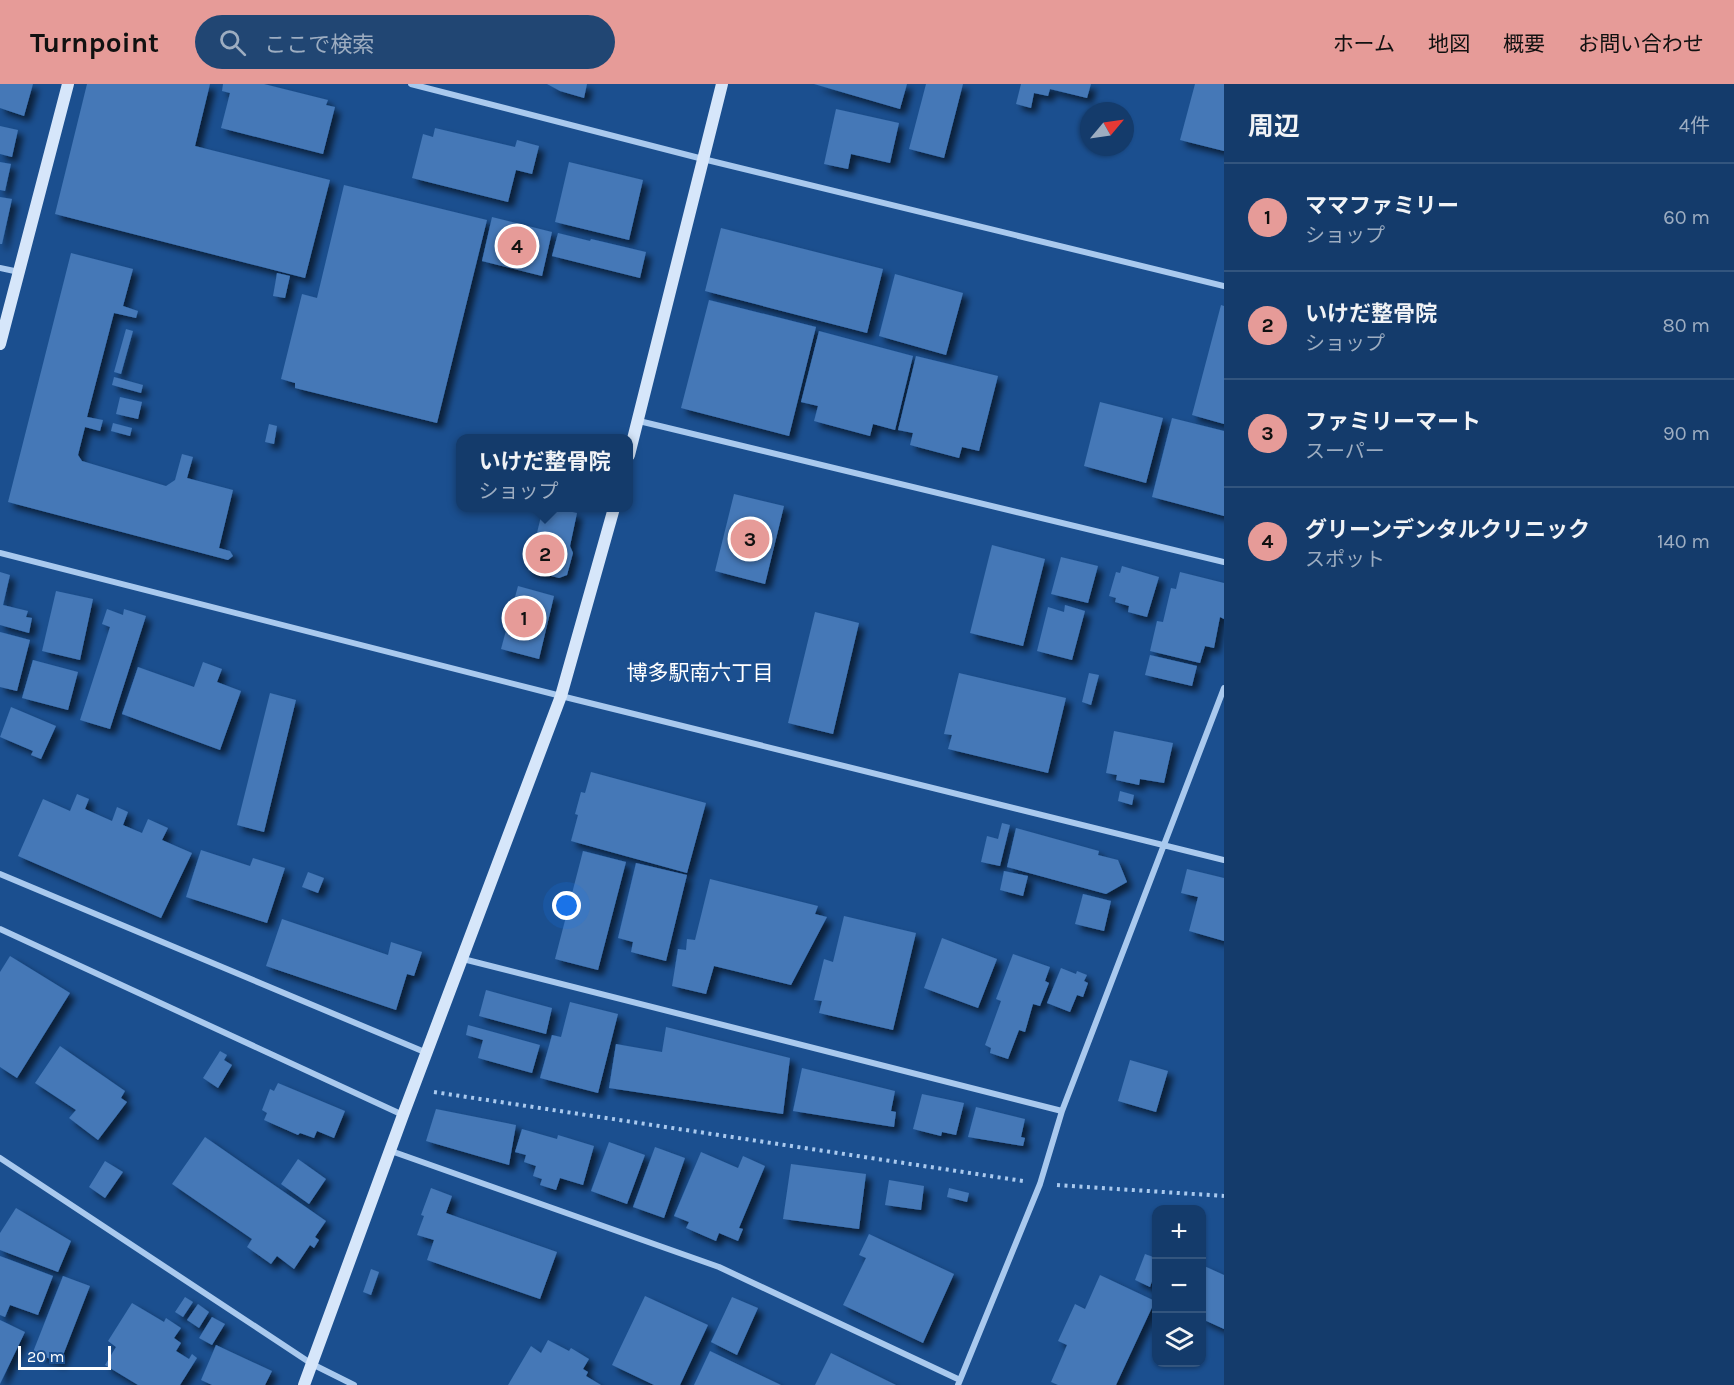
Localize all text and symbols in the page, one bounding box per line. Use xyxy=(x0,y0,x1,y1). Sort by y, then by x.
search box xyxy=(195,15,615,69)
text: Turnpoint xyxy=(30,26,159,59)
icon: search xyxy=(216,26,249,59)
text: ここで検索 xyxy=(264,32,374,58)
text: ホーム xyxy=(1333,32,1395,56)
text: 地図 xyxy=(1428,32,1470,56)
text: 概要 xyxy=(1503,32,1545,56)
text: お問い合わせ xyxy=(1578,32,1704,56)
north arrow xyxy=(1080,102,1134,156)
text: 周辺 xyxy=(1248,111,1300,142)
text: 4件 xyxy=(1679,114,1710,137)
text: ママファミリー xyxy=(1305,193,1459,219)
text: 1 xyxy=(1264,206,1271,229)
text: 60 m xyxy=(1663,206,1710,229)
pin: 4 xyxy=(498,224,536,268)
text: ショップ xyxy=(1305,224,1385,247)
text: いけだ整骨院 xyxy=(1305,301,1437,327)
text: 2 xyxy=(1261,314,1274,337)
text: 80 m xyxy=(1662,314,1710,337)
text: ショップ xyxy=(1305,332,1385,355)
text: ファミリーマート xyxy=(1305,409,1481,435)
text: 3 xyxy=(1261,422,1274,445)
text: 90 m xyxy=(1663,422,1710,445)
popup xyxy=(456,434,633,512)
text: スーパー xyxy=(1305,440,1385,463)
text: いけだ整骨院 xyxy=(478,449,611,475)
text: ショップ xyxy=(478,480,558,503)
pin: 3 xyxy=(730,516,770,562)
text: グリーンデンタルクリニック xyxy=(1305,517,1590,543)
text: 4 xyxy=(1262,530,1273,553)
text: 140 m xyxy=(1657,530,1710,553)
pin: 2 xyxy=(526,532,564,576)
text: スポット xyxy=(1305,548,1385,571)
pin: 1 xyxy=(504,596,544,640)
district label: 博多駅南六丁目 xyxy=(627,661,774,685)
your location xyxy=(552,891,581,920)
map controls xyxy=(1152,1205,1206,1367)
button: + xyxy=(1152,1205,1206,1259)
button: − xyxy=(1152,1259,1206,1313)
button: layers xyxy=(1152,1313,1206,1367)
scale bar xyxy=(18,1343,111,1370)
text: 20 m xyxy=(27,1347,65,1366)

